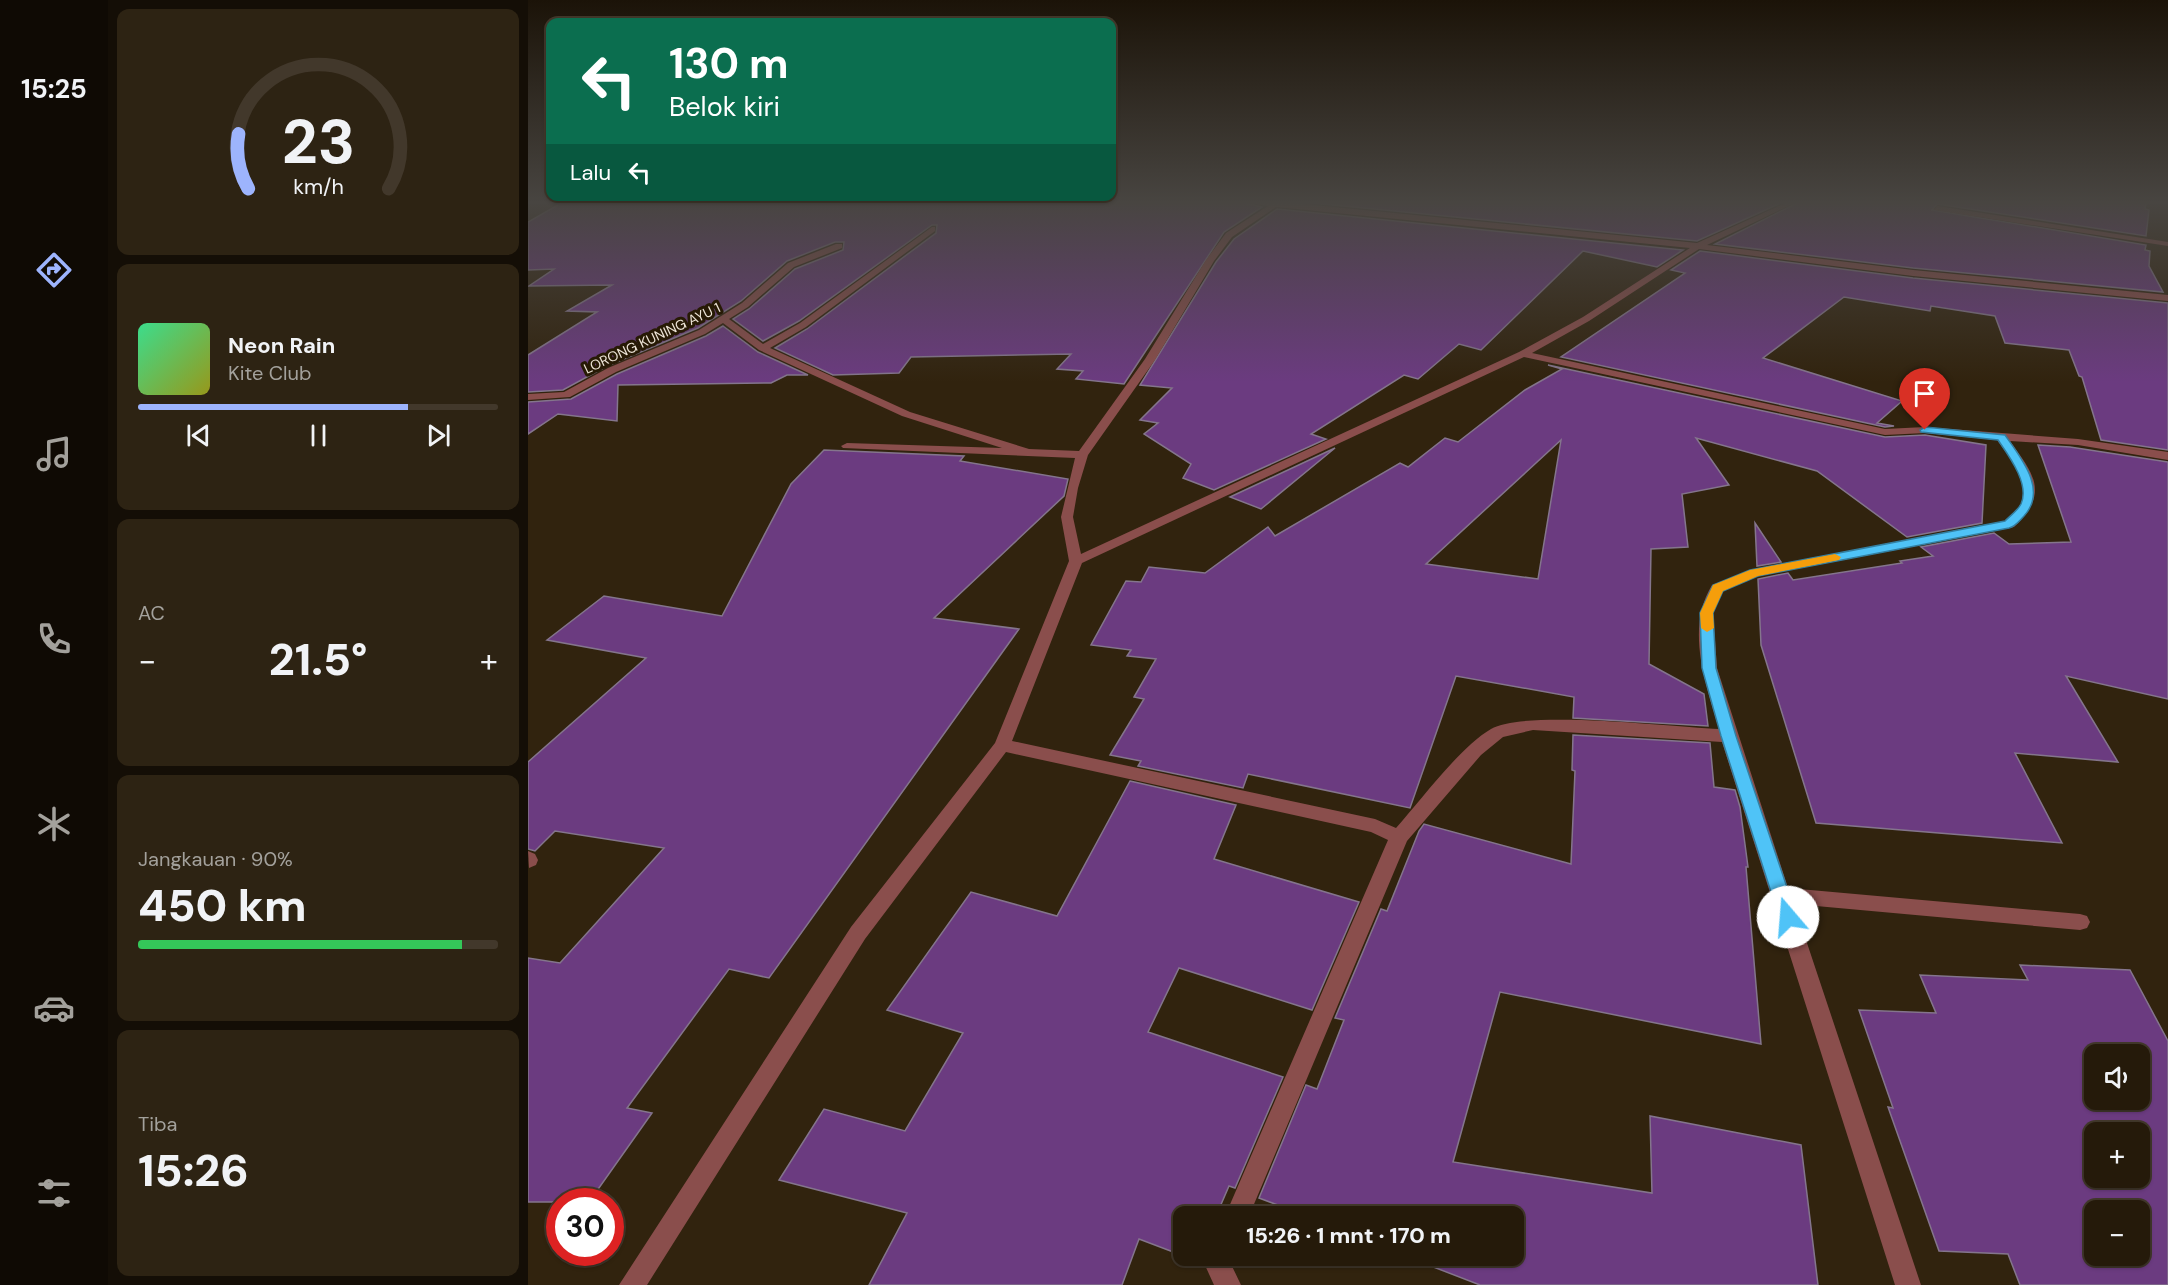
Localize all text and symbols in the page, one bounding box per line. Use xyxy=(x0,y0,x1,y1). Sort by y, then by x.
text: 130 m xyxy=(669,36,789,91)
icon: left xyxy=(570,42,648,120)
text: 15:25 xyxy=(21,71,87,106)
text: Belok kiri xyxy=(669,89,780,124)
text: 23 xyxy=(281,101,355,182)
icon: left xyxy=(623,156,656,189)
text: Lalu xyxy=(570,158,611,187)
text: km/h xyxy=(293,173,343,201)
icon: directions xyxy=(33,249,75,291)
street label: LORONG KUNING AYU 1 xyxy=(581,298,723,378)
text: Neon Rain xyxy=(228,331,335,360)
text: Kite Club xyxy=(228,360,312,386)
pin xyxy=(1899,368,1950,430)
icon: arrive xyxy=(1908,377,1941,410)
icon: previous xyxy=(182,419,215,452)
icon: pause xyxy=(302,419,335,452)
icon: next xyxy=(422,419,455,452)
icon: music xyxy=(33,433,75,475)
text: AC xyxy=(138,600,165,626)
icon: phone xyxy=(33,618,75,660)
text: 21.5° xyxy=(269,630,367,689)
text: − xyxy=(138,639,156,682)
text: + xyxy=(480,639,498,682)
icon: climate xyxy=(33,803,75,845)
text: Jangkauan · 90% xyxy=(138,846,293,872)
text: 450 km xyxy=(138,876,307,935)
position arrow xyxy=(1756,885,1820,949)
icon: car xyxy=(33,987,75,1029)
map controls xyxy=(2084,1044,2150,1266)
button: sound xyxy=(2084,1044,2150,1110)
text: Tiba xyxy=(138,1111,177,1137)
button: + xyxy=(2084,1122,2150,1188)
text: 15:26 xyxy=(138,1141,249,1200)
icon: filters xyxy=(33,1172,75,1214)
speed limit sign: 30 xyxy=(546,1188,624,1266)
button: − xyxy=(2084,1200,2150,1266)
text: 15:26 · 1 mnt · 170 m xyxy=(1246,1221,1451,1250)

